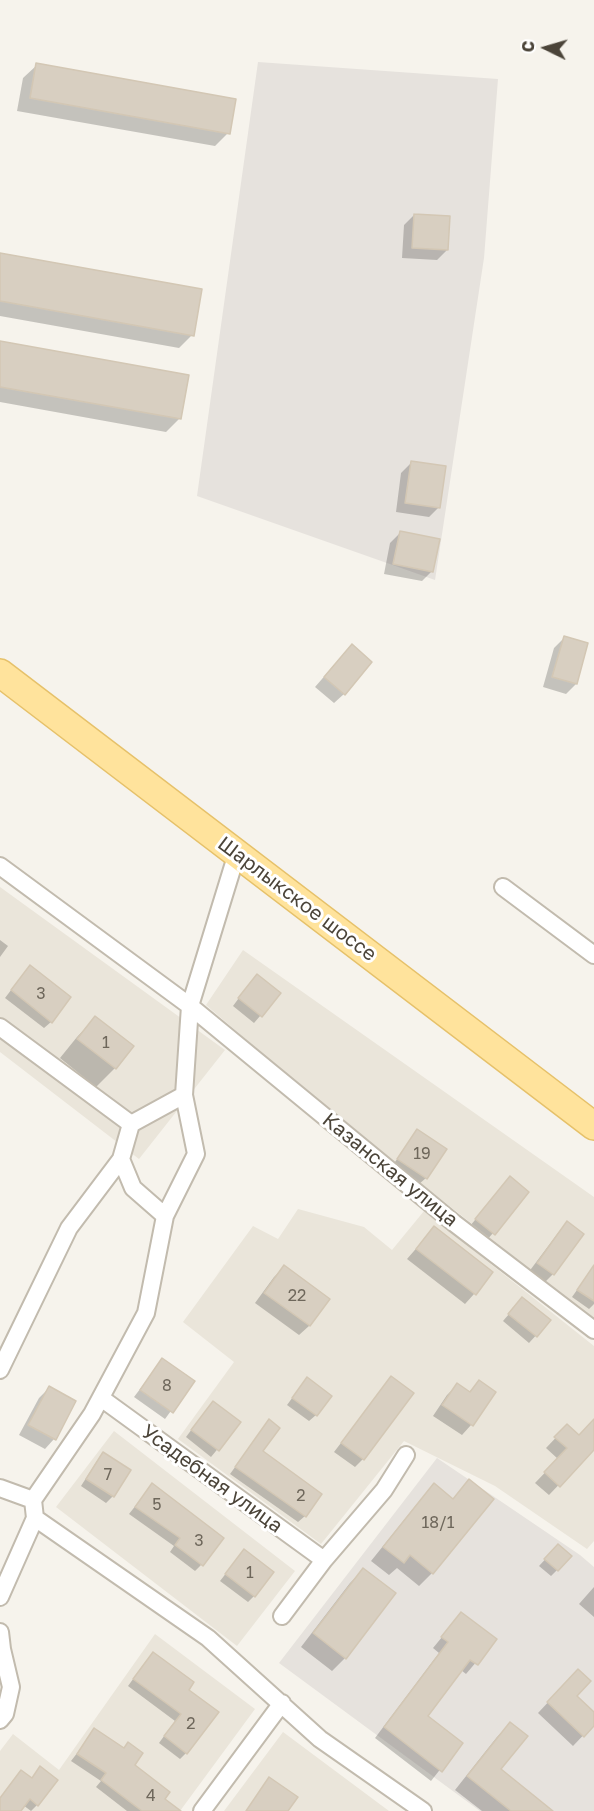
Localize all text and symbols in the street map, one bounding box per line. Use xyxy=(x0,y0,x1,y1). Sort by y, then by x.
north arrow xyxy=(516,18,576,78)
text: С xyxy=(518,40,539,53)
street label: Шарлыкское шоссе xyxy=(213,832,381,966)
house number: 3 xyxy=(36,984,46,1004)
house number: 1 xyxy=(102,1033,110,1053)
street label: Казанская улица xyxy=(317,1108,463,1232)
house number: 19 xyxy=(413,1144,431,1164)
house number: 22 xyxy=(288,1286,306,1306)
house number: 8 xyxy=(162,1376,172,1396)
street label: Усадебная улица xyxy=(137,1420,287,1538)
house number: 7 xyxy=(104,1465,112,1485)
house number: 2 xyxy=(296,1486,306,1506)
house number: 5 xyxy=(152,1495,162,1515)
house number: 18/1 xyxy=(422,1513,454,1533)
house number: 3 xyxy=(194,1531,204,1551)
house number: 1 xyxy=(246,1563,254,1583)
house number: 2 xyxy=(186,1714,196,1734)
house number: 4 xyxy=(146,1786,156,1806)

